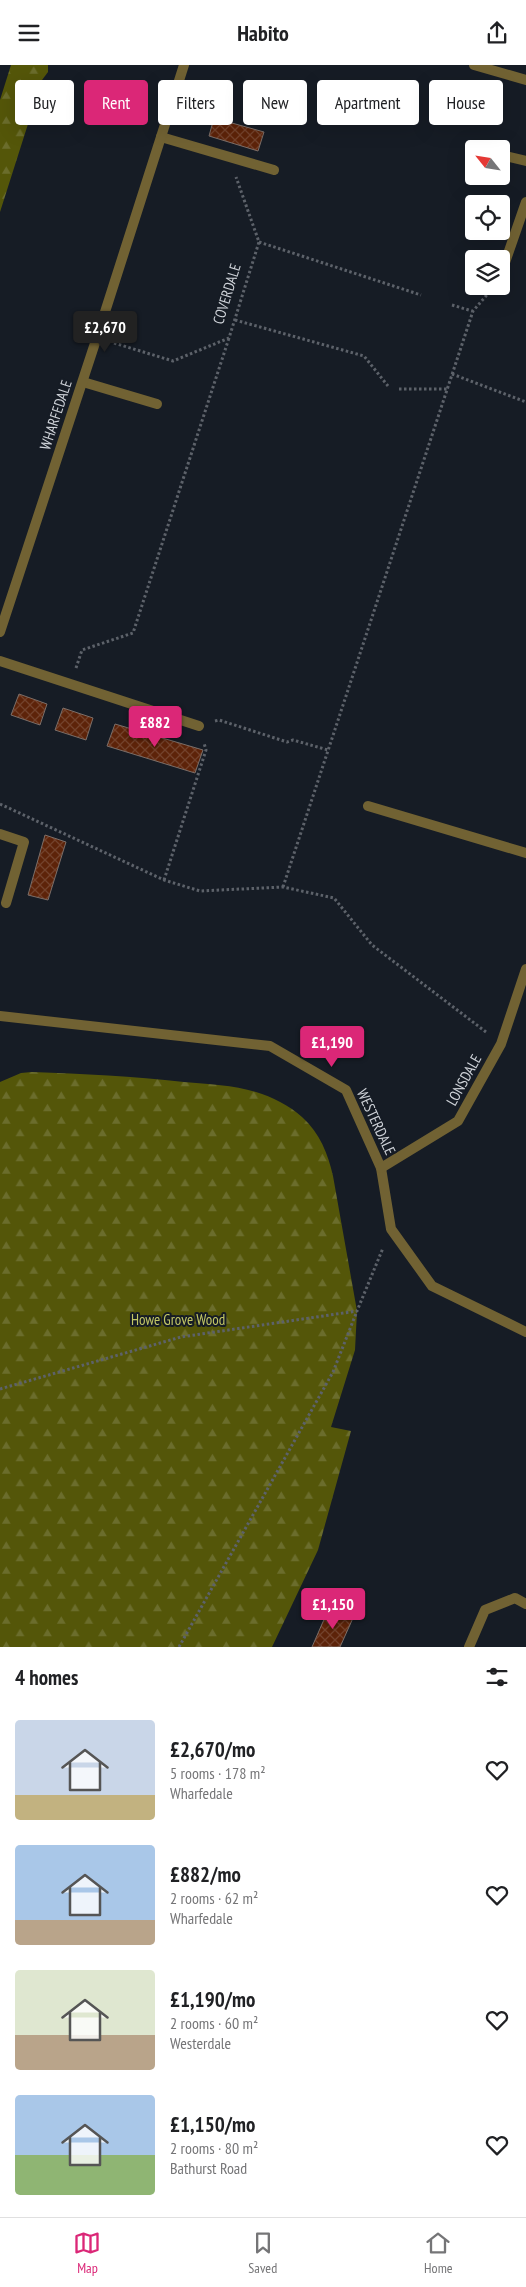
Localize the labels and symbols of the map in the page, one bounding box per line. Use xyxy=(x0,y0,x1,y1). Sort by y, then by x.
north arrow xyxy=(465,140,510,185)
street label: COVERDALE xyxy=(208,261,245,326)
pin: £2,670 xyxy=(64,311,146,353)
street label: WHARFEDALE xyxy=(35,377,76,452)
pin: £882 xyxy=(125,705,185,748)
pin: £1,190 xyxy=(291,1025,373,1068)
street label: LONSDALE xyxy=(442,1051,485,1109)
street label: WESTERDALE xyxy=(353,1086,400,1158)
park label: Howe Grove Wood xyxy=(131,1310,225,1329)
pin: £1,150 xyxy=(292,1587,374,1630)

